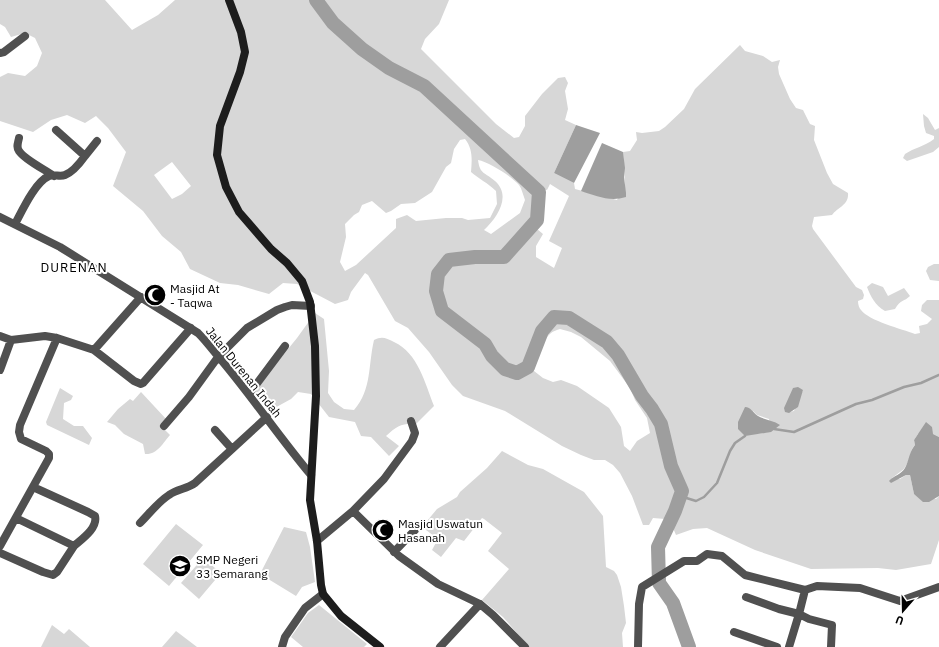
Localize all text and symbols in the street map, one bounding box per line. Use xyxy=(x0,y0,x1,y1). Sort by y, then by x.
district label: DURENAN xyxy=(40,259,108,276)
place label: Masjid At - Taqwa xyxy=(170,281,220,310)
mosque icon: Masjid At - Taqwa xyxy=(142,282,168,308)
street label: Jalan Durenan Indah xyxy=(203,324,285,420)
place label: Masjid Uswatun Hasanah xyxy=(398,516,483,545)
mosque icon: Masjid Uswatun Hasanah xyxy=(370,517,396,543)
place label: SMP Negeri 33 Semarang xyxy=(196,552,268,581)
school or university icon: SMP Negeri 33 Semarang xyxy=(167,553,193,579)
north arrow xyxy=(883,591,923,631)
text: U xyxy=(894,613,906,628)

